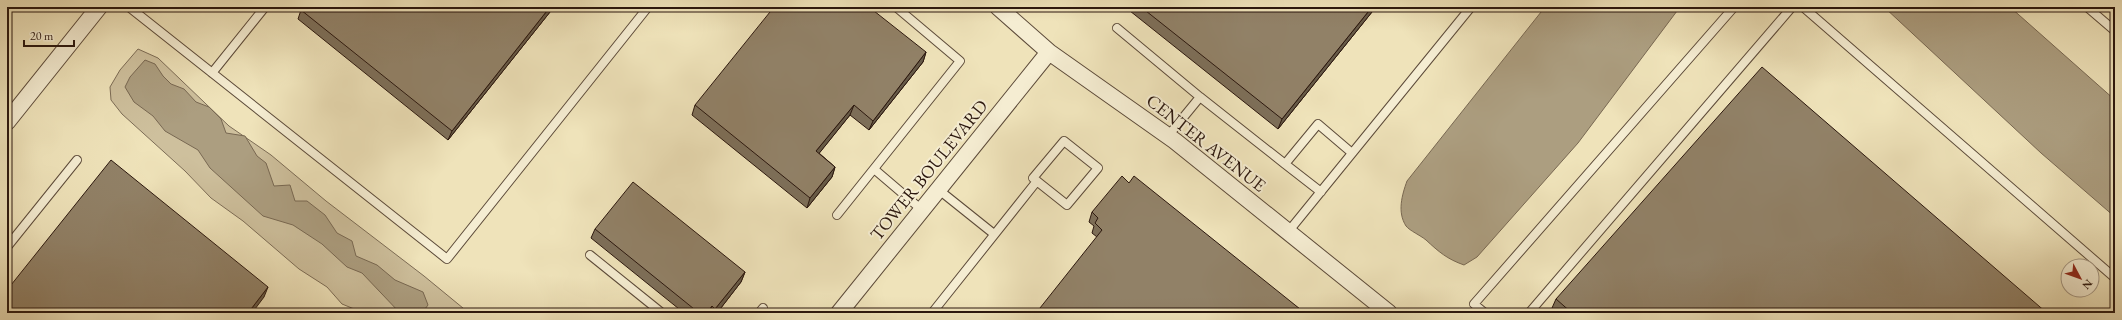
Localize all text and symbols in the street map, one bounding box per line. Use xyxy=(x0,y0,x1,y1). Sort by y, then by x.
scale bar xyxy=(24,22,74,48)
text: 20 m xyxy=(30,28,54,44)
street label: CENTER AVENUE xyxy=(1142,89,1271,197)
street label: TOWER BOULEVARD xyxy=(865,95,993,245)
north arrow xyxy=(2060,258,2100,298)
text: N xyxy=(2079,277,2096,293)

